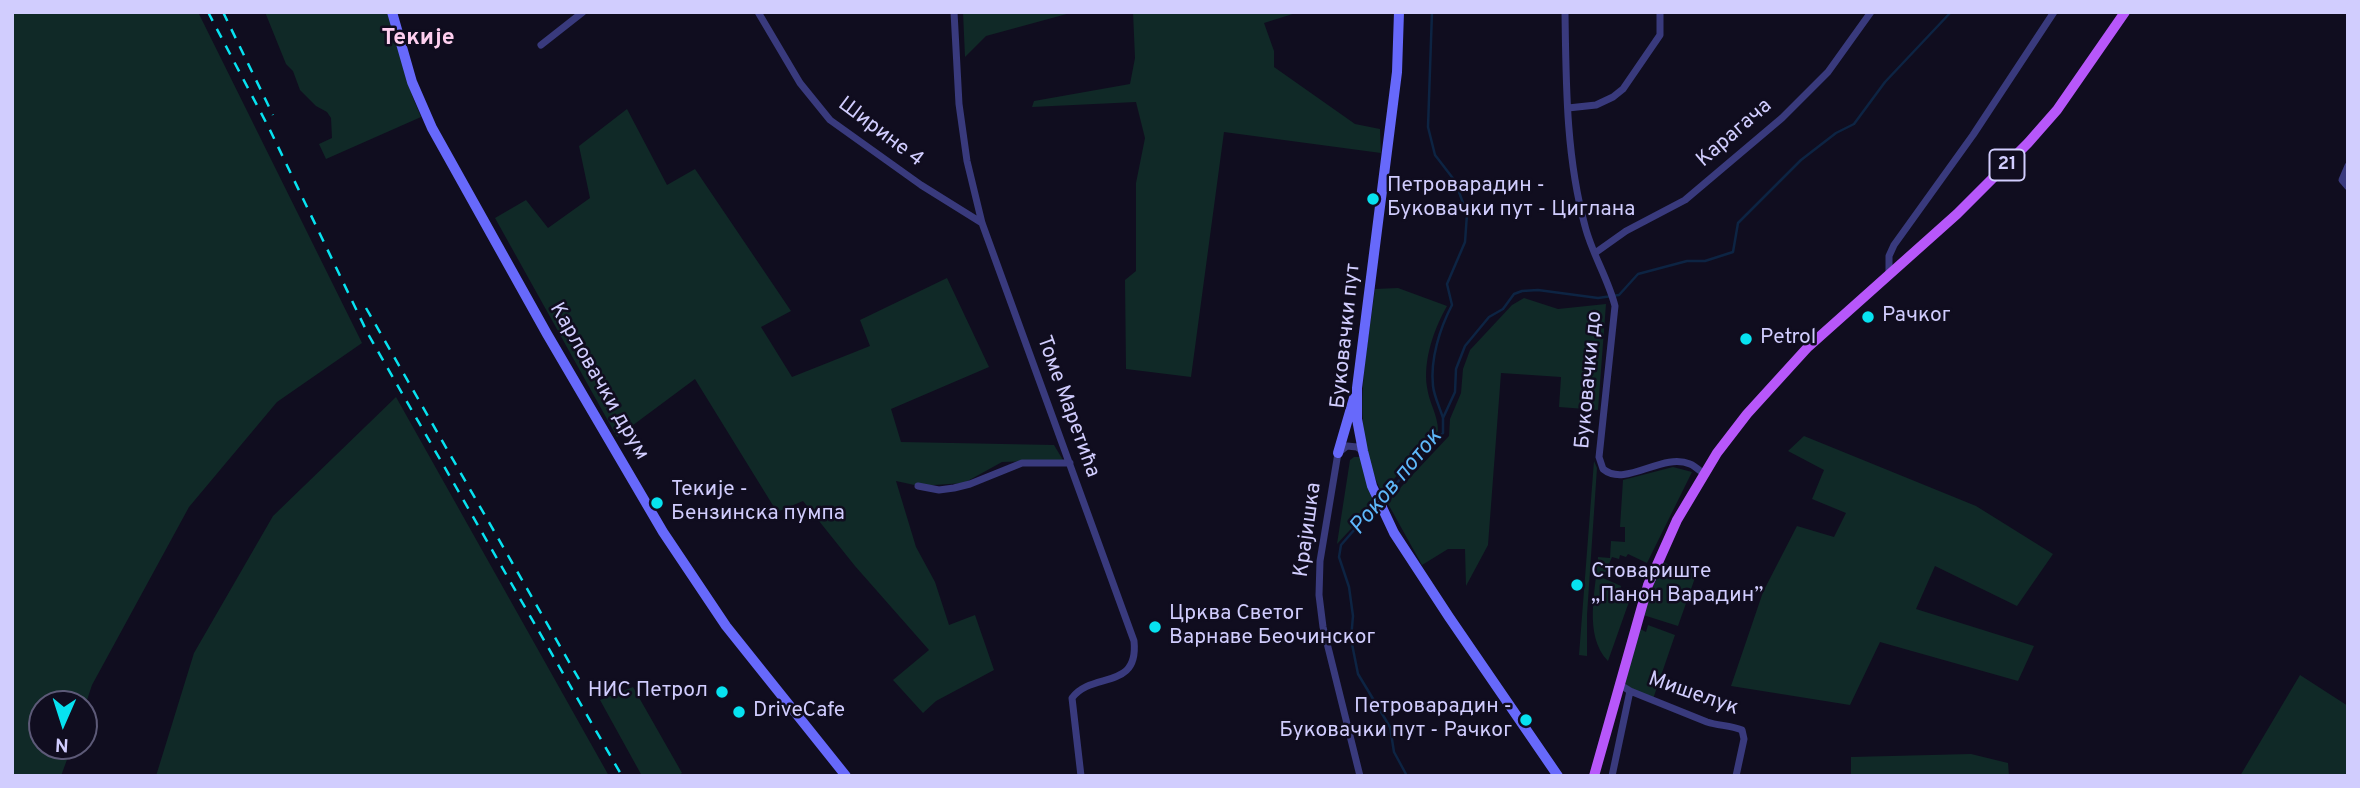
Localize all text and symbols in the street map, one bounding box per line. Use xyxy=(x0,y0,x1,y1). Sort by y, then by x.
district label: Текије xyxy=(381,25,455,53)
street label: Ширине 4 xyxy=(832,93,928,173)
street label: Карагача xyxy=(1692,94,1778,174)
road number: 21 xyxy=(1990,150,2024,181)
place label: Петроварадин - Буковачки пут - Циглана xyxy=(1387,174,1635,224)
marker: Петроварадин - Буковачки пут - Циглана xyxy=(1365,191,1381,207)
street label: Буковачки пут xyxy=(1327,262,1367,410)
street label: Карловачки друм xyxy=(543,299,653,465)
place label: Рачког xyxy=(1882,304,1951,330)
marker: Рачког xyxy=(1860,309,1876,325)
street label: Буковачки до xyxy=(1571,310,1609,450)
place label: Petrol xyxy=(1760,326,1816,352)
marker: Petrol xyxy=(1738,331,1754,347)
street label: Томе Маретића xyxy=(1030,333,1104,481)
water label: Роков поток xyxy=(1345,425,1449,541)
place label: Текије - Бензинска пумпа xyxy=(671,478,845,528)
street label: Крајишка xyxy=(1290,481,1328,579)
marker: Текије - Бензинска пумпа xyxy=(649,495,665,511)
place label: Стовариште „Панон Варадин” xyxy=(1591,560,1763,610)
marker: Стовариште „Панон Варадин” xyxy=(1569,577,1585,593)
place label: Црква Светог Варнаве Беочинског xyxy=(1169,602,1375,652)
marker: Црква Светог Варнаве Беочинског xyxy=(1147,619,1163,635)
street label: Мишелук xyxy=(1644,668,1742,722)
place label: НИС Петрол xyxy=(588,679,708,705)
marker: НИС Петрол xyxy=(714,684,730,700)
north arrow xyxy=(28,690,98,760)
place label: Петроварадин - Буковачки пут - Рачког xyxy=(1279,695,1512,745)
place label: DriveCafe xyxy=(753,699,845,725)
marker: DriveCafe xyxy=(731,704,747,720)
marker: Петроварадин - Буковачки пут - Рачког xyxy=(1518,712,1534,728)
text: N xyxy=(55,732,69,756)

